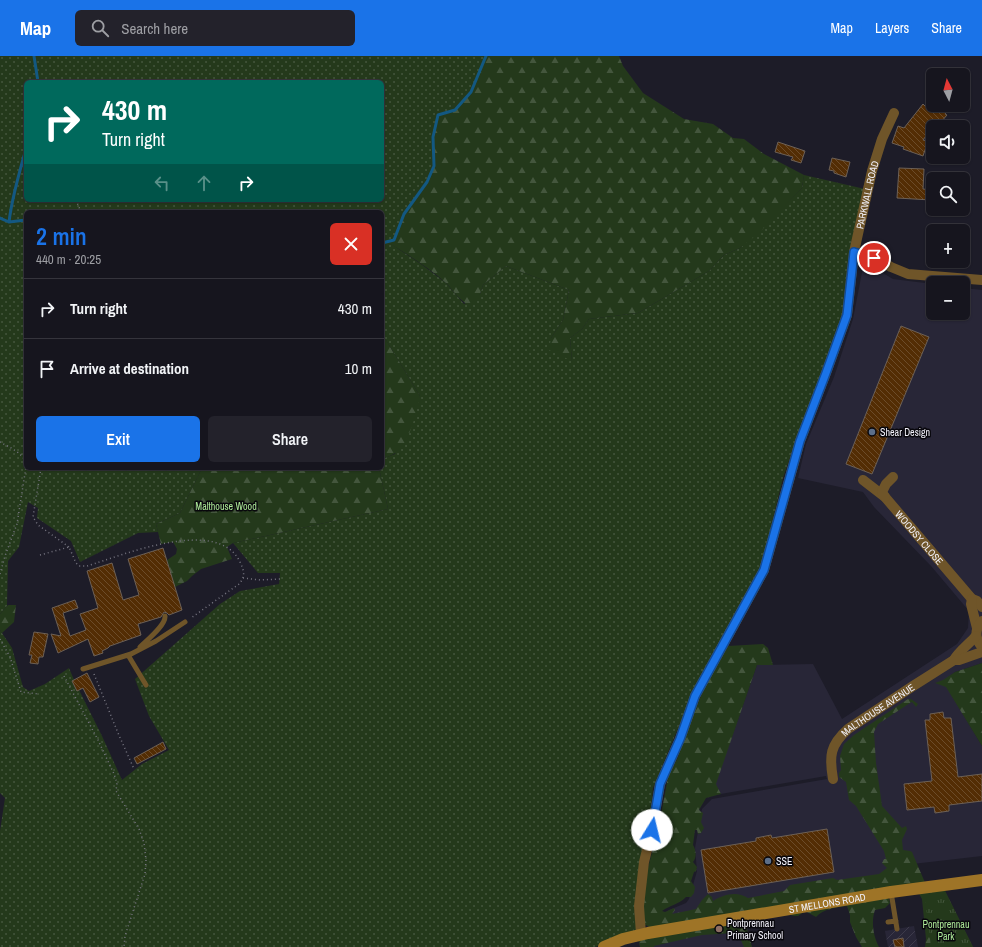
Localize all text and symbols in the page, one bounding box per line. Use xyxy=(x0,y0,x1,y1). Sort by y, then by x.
search box xyxy=(75,10,355,46)
text: Map xyxy=(20,15,51,41)
icon: search xyxy=(89,17,111,39)
text: Search here xyxy=(121,18,188,39)
text: Map xyxy=(831,19,853,37)
text: Layers xyxy=(875,19,909,37)
text: Share xyxy=(931,19,962,37)
north arrow xyxy=(926,68,970,112)
map controls xyxy=(926,68,970,320)
text: 430 m xyxy=(102,91,167,129)
icon: right xyxy=(36,96,88,148)
button: sound xyxy=(926,120,970,164)
text: Turn right xyxy=(102,127,165,152)
street label: PARKWALL ROAD xyxy=(853,159,882,230)
icon: left xyxy=(151,172,173,194)
icon: ahead xyxy=(193,172,215,194)
icon: right xyxy=(235,172,257,194)
button: search xyxy=(926,172,970,216)
text: 2 min xyxy=(36,220,87,252)
button: close xyxy=(330,223,372,265)
button: + xyxy=(926,224,970,268)
pin xyxy=(857,241,891,275)
icon: arrive xyxy=(863,247,885,269)
text: 440 m · 20:25 xyxy=(36,251,101,268)
button: − xyxy=(926,276,970,320)
icon: right xyxy=(36,298,58,320)
text: Turn right xyxy=(70,298,127,319)
text: 430 m xyxy=(338,298,372,319)
icon: arrive xyxy=(36,358,58,380)
text: Arrive at destination xyxy=(70,358,189,379)
text: 10 m xyxy=(345,358,372,379)
button: Exit xyxy=(36,416,200,462)
button: Share xyxy=(208,416,372,462)
place label: Shear Design xyxy=(880,426,930,439)
marker: Shear Design xyxy=(867,427,877,437)
park label: Malthouse Wood xyxy=(195,500,257,513)
street label: WOODSY CLOSE xyxy=(892,508,946,568)
street label: MALTHOUSE AVENUE xyxy=(838,681,917,739)
position arrow xyxy=(631,809,673,851)
place label: SSE xyxy=(776,855,792,868)
marker: SSE xyxy=(763,856,773,866)
street label: ST MELLONS ROAD xyxy=(788,890,867,916)
place label: Pontprennau Primary School xyxy=(727,917,783,942)
park label: Pontprennau Park xyxy=(923,918,969,943)
marker: Pontprennau Primary School xyxy=(714,924,724,934)

